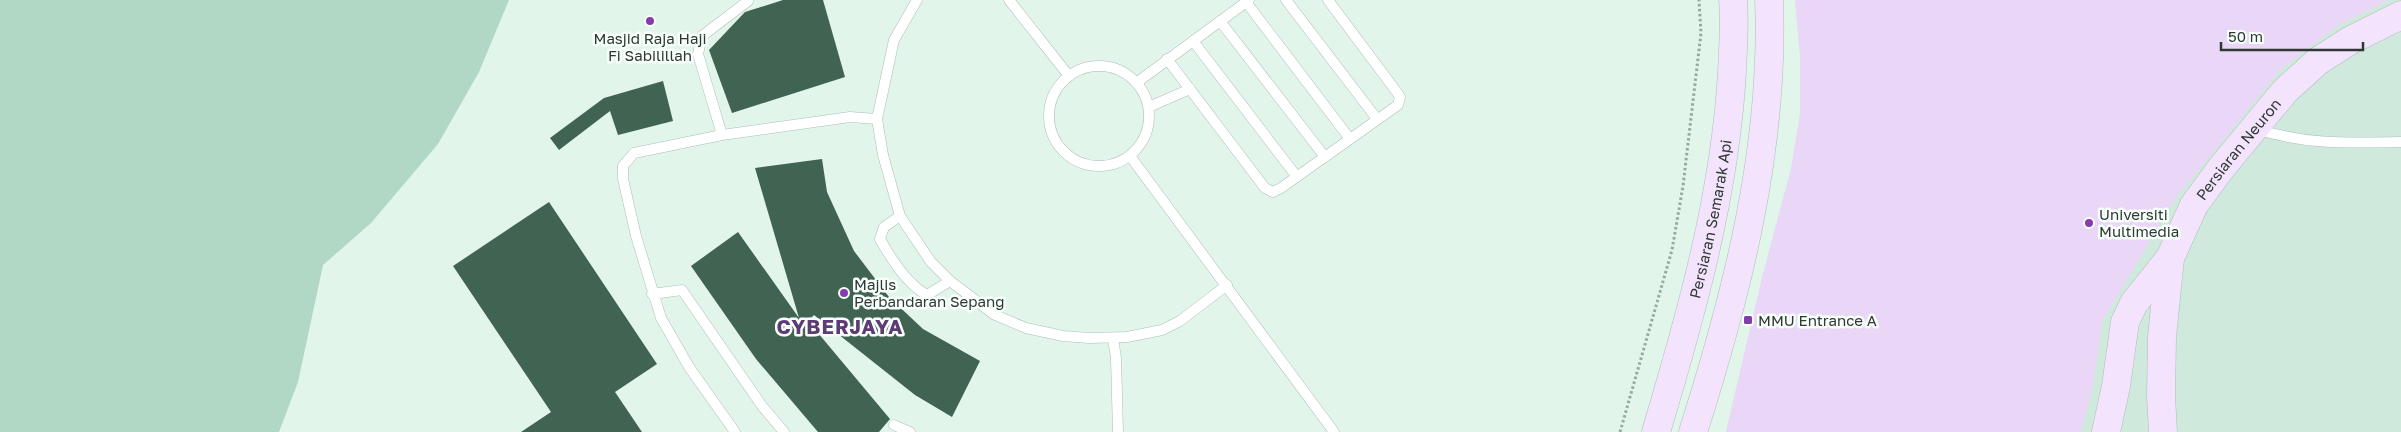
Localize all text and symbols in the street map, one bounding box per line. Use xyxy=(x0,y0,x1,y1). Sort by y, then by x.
marker: Masjid Raja Haji Fi Sabilillah xyxy=(644,15,656,27)
scale bar xyxy=(2221,20,2364,52)
text: 50 m xyxy=(2228,27,2263,45)
place label: Masjid Raja Haji Fi Sabilillah xyxy=(593,29,707,64)
street label: Persiaran Neuron xyxy=(2192,95,2284,203)
street label: Persiaran Semarak Api xyxy=(1685,138,1734,300)
place label: Universiti Multimedia xyxy=(2099,205,2179,240)
marker: Universiti Multimedia xyxy=(2083,217,2095,229)
place label: Majlis Perbandaran Sepang xyxy=(854,275,1004,310)
marker: Majlis Perbandaran Sepang xyxy=(838,287,850,299)
place label: MMU Entrance A xyxy=(1758,311,1877,329)
district label: CYBERJAYA xyxy=(777,314,903,338)
marker: MMU Entrance A xyxy=(1742,314,1754,326)

